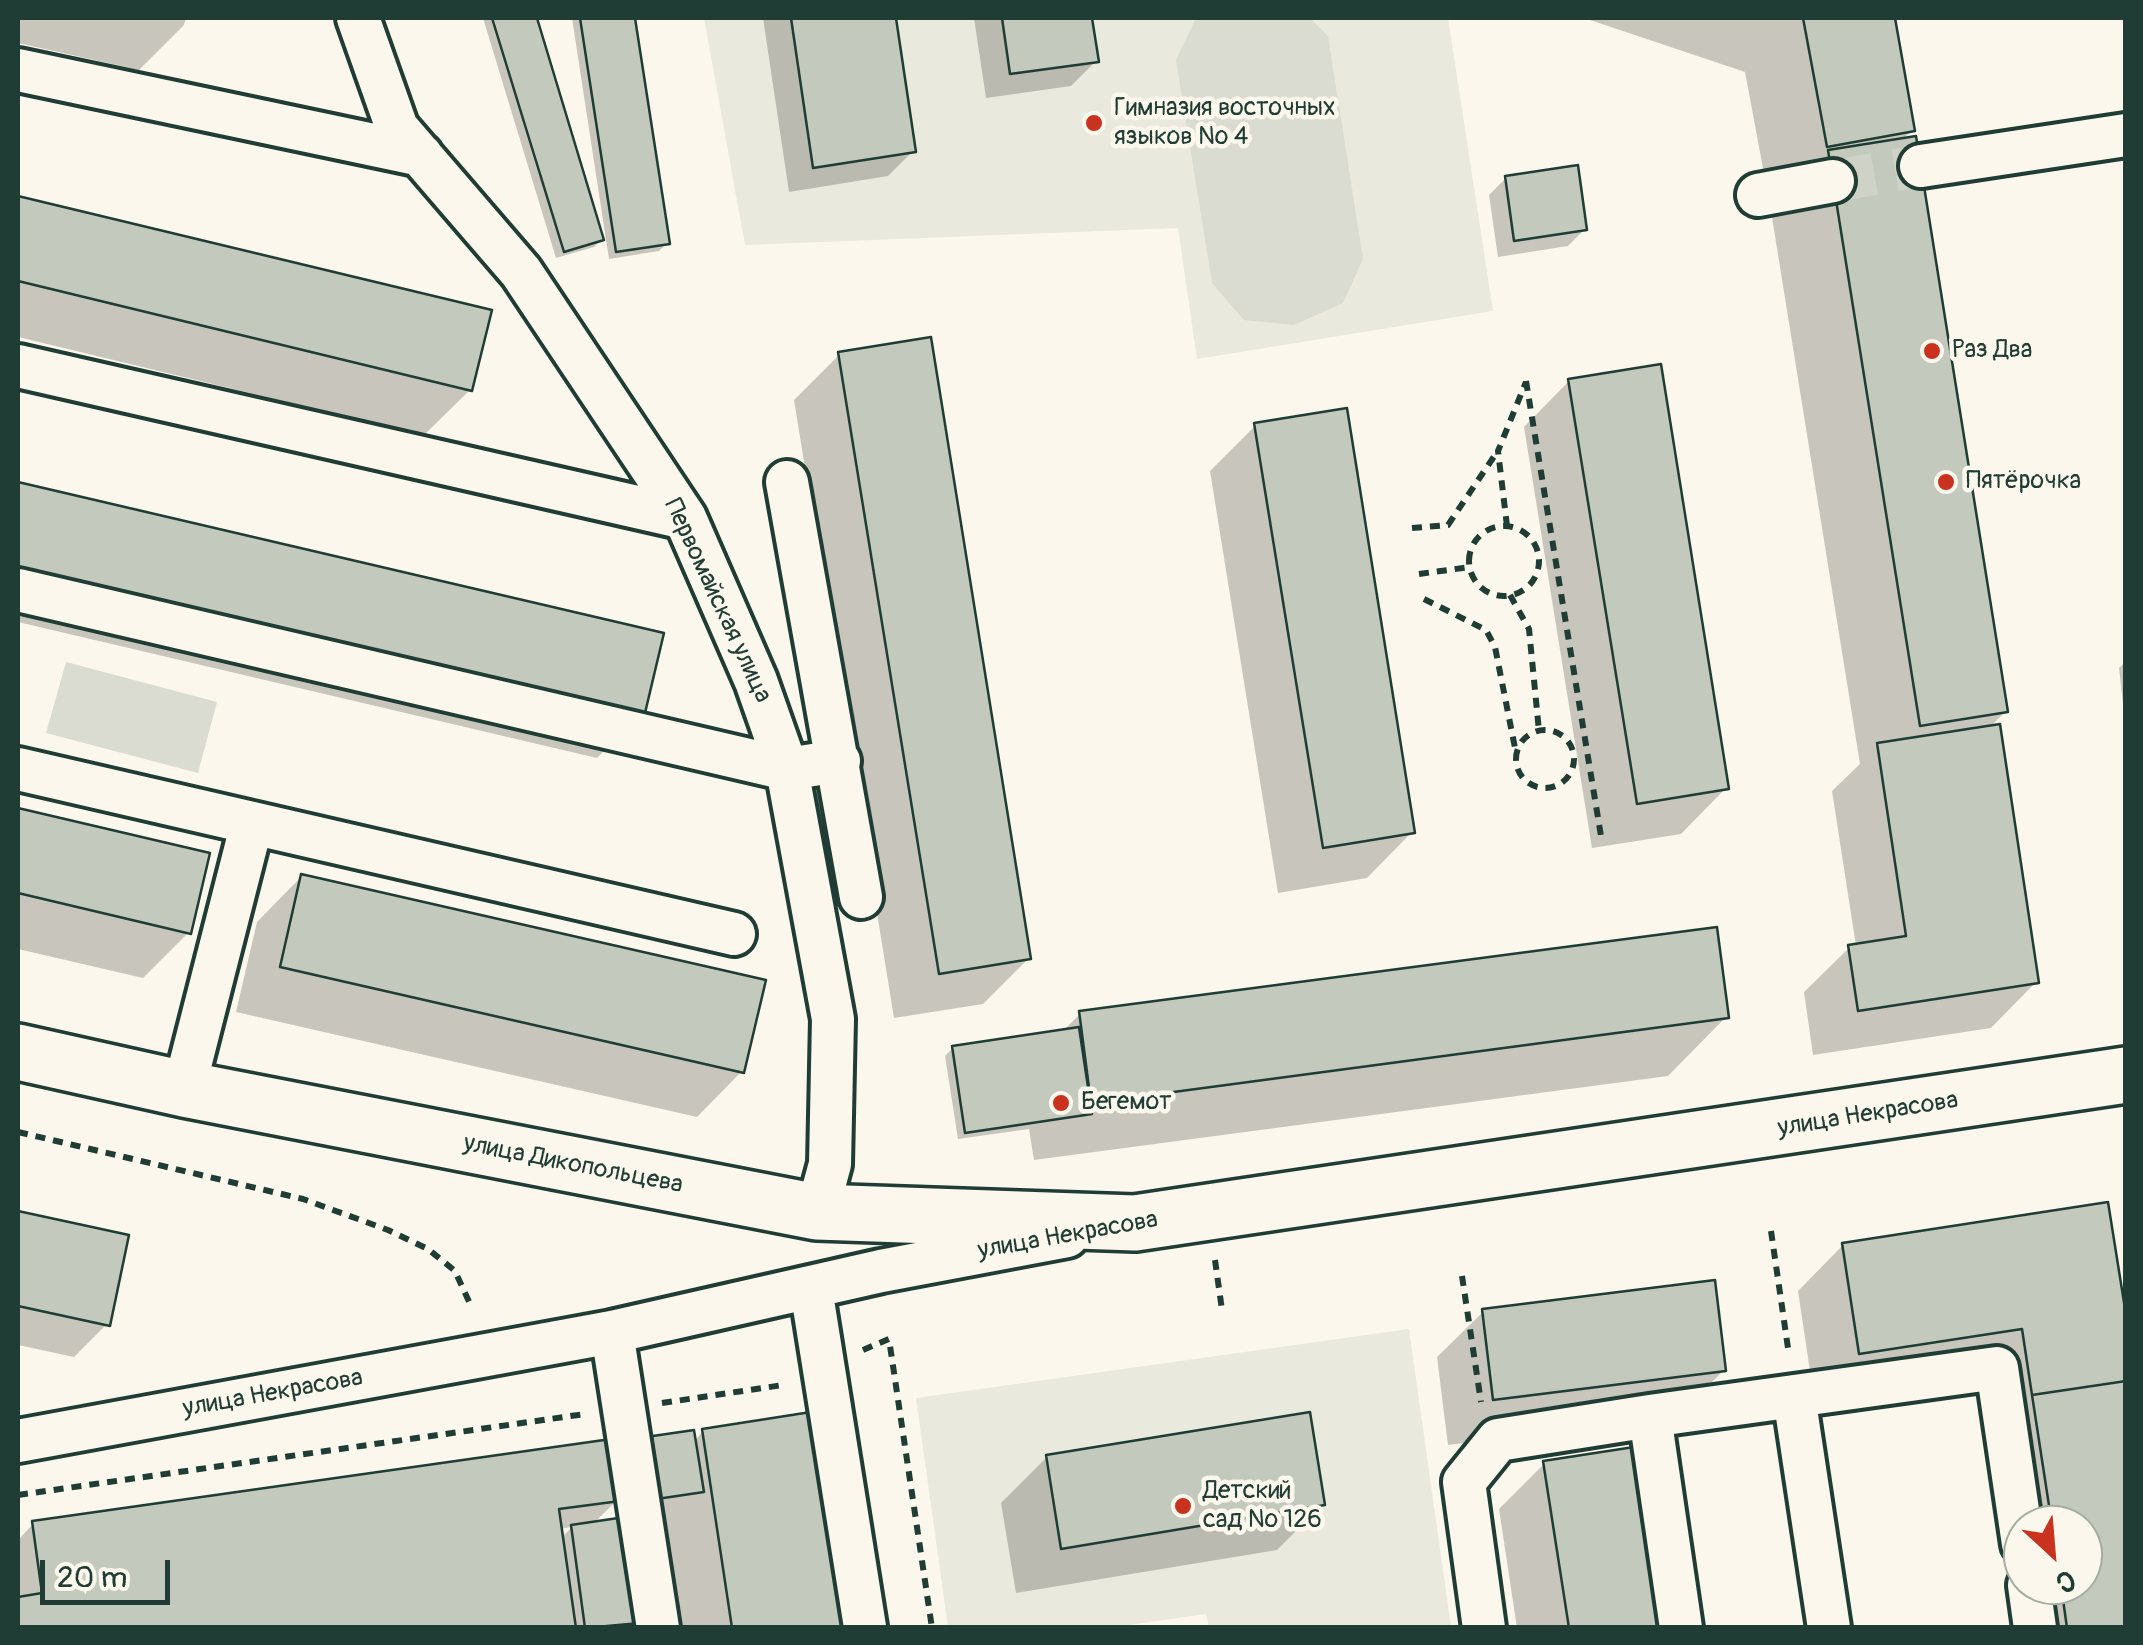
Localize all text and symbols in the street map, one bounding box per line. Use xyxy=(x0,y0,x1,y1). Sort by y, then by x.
place label: Гимназия восточных языков № 4 xyxy=(1114,94,1336,153)
marker: Гимназия восточных языков № 4 xyxy=(1083,112,1105,134)
place label: Раз Два xyxy=(1952,336,2032,366)
marker: Раз Два xyxy=(1921,340,1943,362)
place label: Пятёрочка xyxy=(1966,467,2081,497)
marker: Пятёрочка xyxy=(1935,471,1957,493)
street label: Первомайская улица xyxy=(657,494,777,708)
street label: улица Некрасова xyxy=(1776,1086,1960,1144)
place label: Бегемот xyxy=(1081,1088,1172,1118)
marker: Бегемот xyxy=(1050,1092,1072,1114)
street label: улица Дикопольцева xyxy=(461,1129,685,1201)
street label: улица Некрасова xyxy=(976,1205,1160,1267)
street label: улица Некрасова xyxy=(181,1363,365,1425)
place label: Детский сад № 126 xyxy=(1203,1477,1322,1536)
marker: Детский сад № 126 xyxy=(1172,1495,1194,1517)
north arrow xyxy=(2003,1505,2103,1605)
scale bar xyxy=(45,1540,175,1602)
text: 20 m xyxy=(57,1559,127,1596)
text: С xyxy=(2050,1561,2081,1600)

